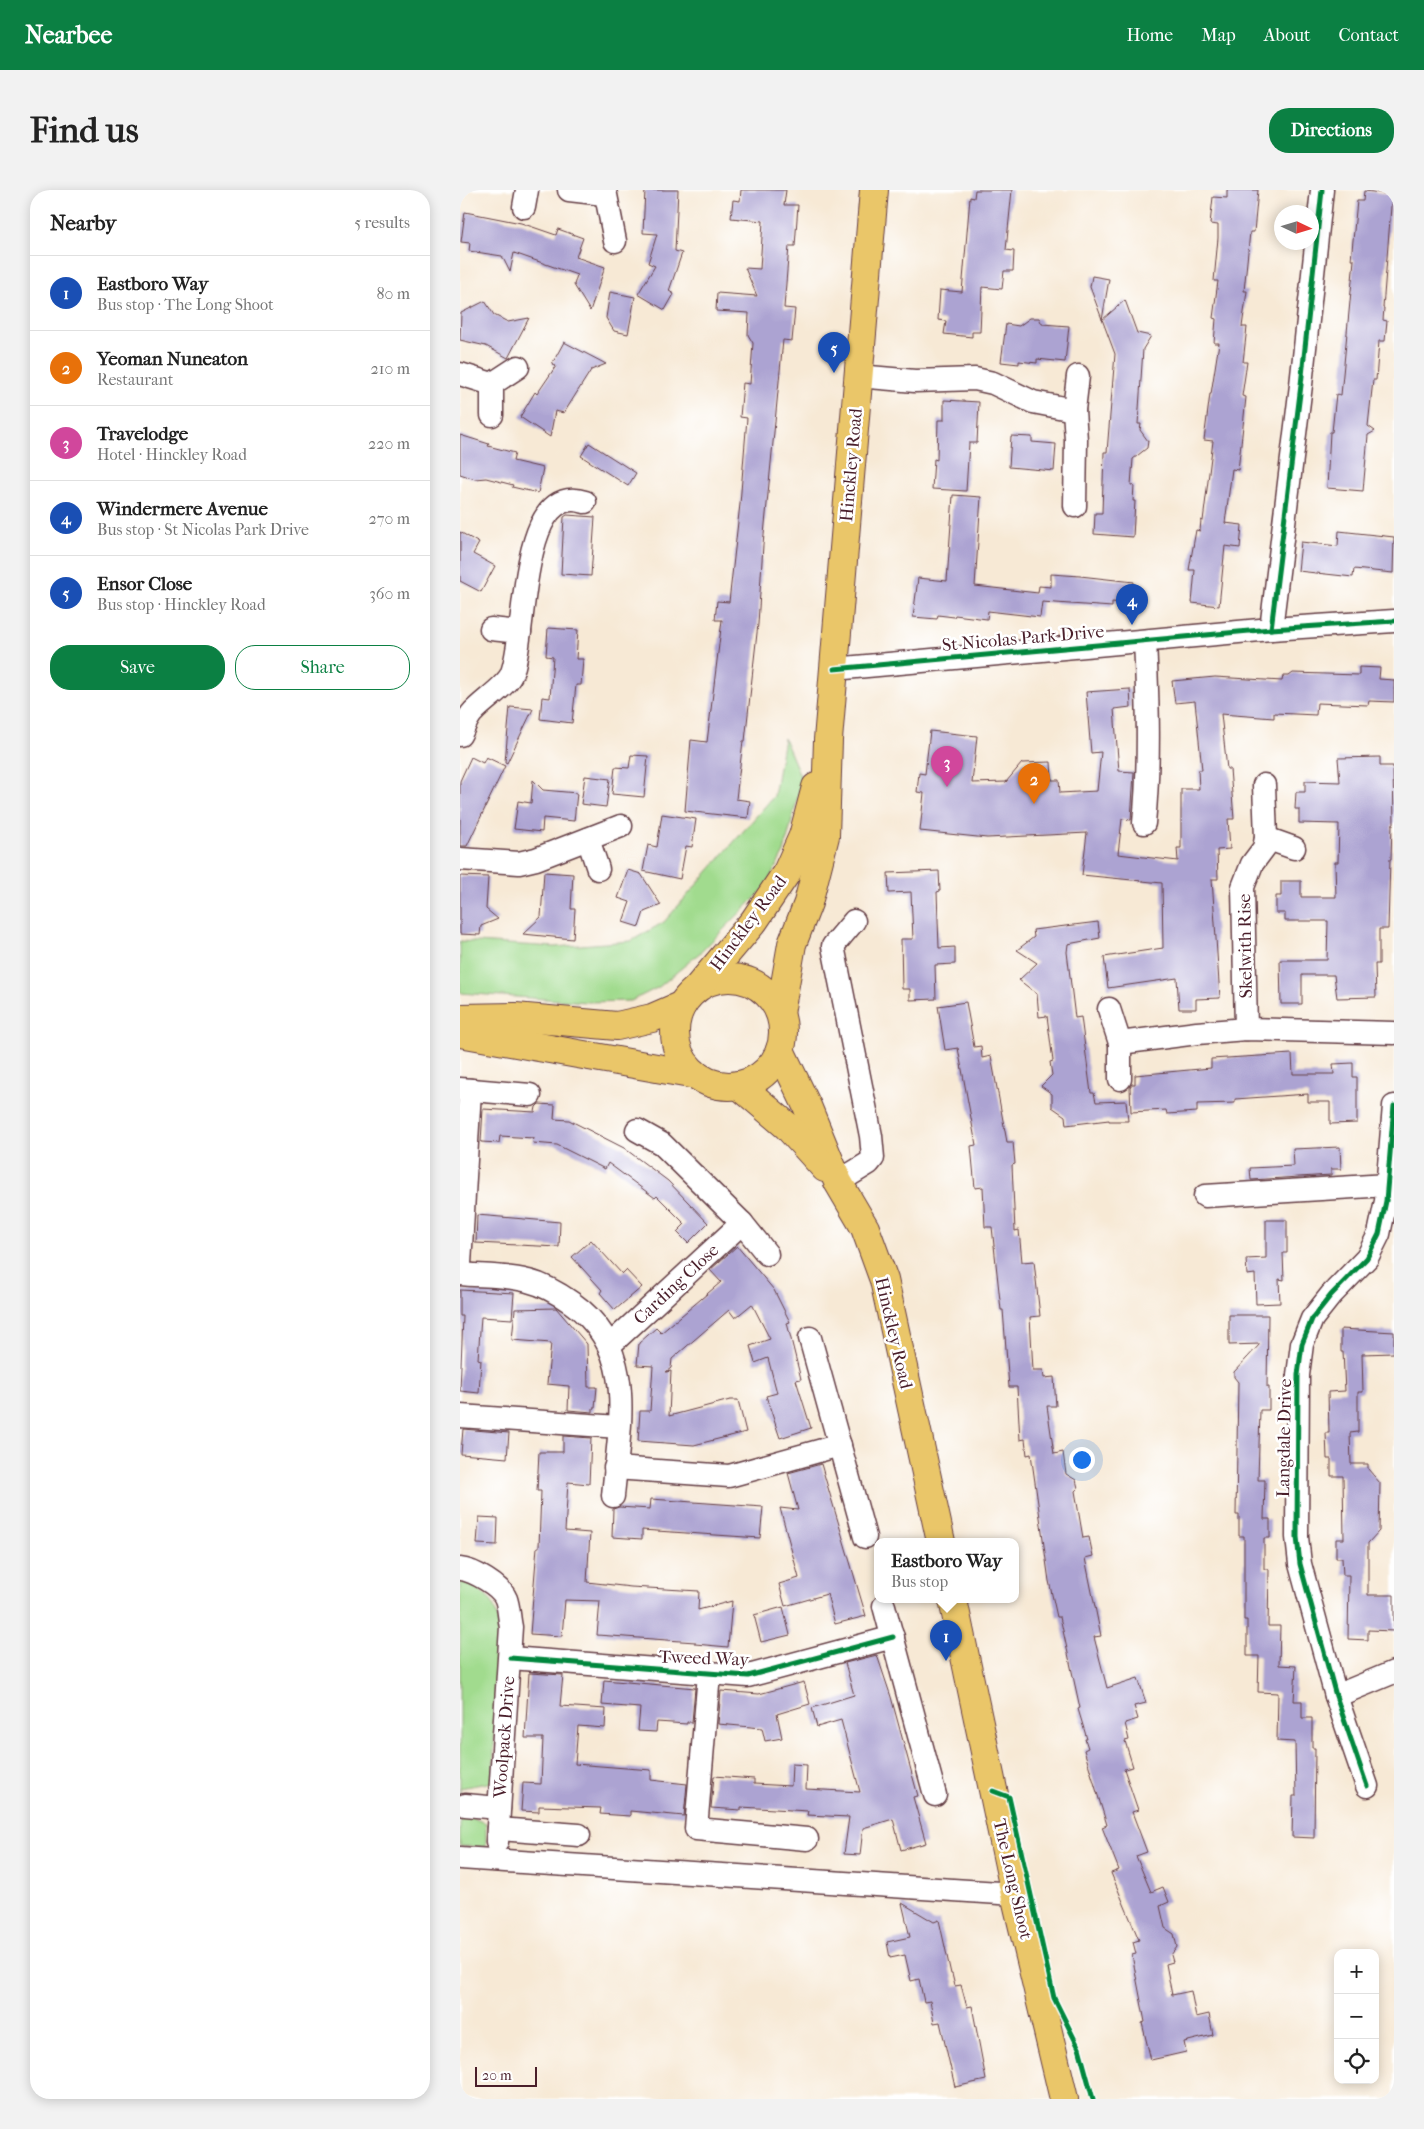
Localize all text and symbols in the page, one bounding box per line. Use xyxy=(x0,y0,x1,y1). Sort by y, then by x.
text: Nearbee xyxy=(25,21,112,49)
text: Home xyxy=(1126,25,1173,46)
text: Map xyxy=(1201,25,1236,46)
text: About xyxy=(1264,25,1310,46)
text: Contact xyxy=(1338,25,1399,46)
button: Directions xyxy=(1269,108,1394,153)
text: Find us xyxy=(30,110,139,151)
north arrow xyxy=(1274,205,1319,250)
text: Nearby xyxy=(50,211,116,235)
text: 5 results xyxy=(354,213,410,232)
text: Eastboro Way xyxy=(97,273,208,295)
text: 1 xyxy=(63,284,69,303)
text: 80 m xyxy=(376,284,410,303)
text: Bus stop · The Long Shoot xyxy=(97,295,274,314)
pin: 5 xyxy=(818,332,850,373)
text: Yeoman Nuneaton xyxy=(97,348,248,370)
text: 2 xyxy=(62,359,70,378)
text: 210 m xyxy=(371,359,410,378)
text: Restaurant xyxy=(97,370,173,389)
street label: Hinckley Road xyxy=(836,407,867,523)
text: Travelodge xyxy=(97,423,188,445)
text: 3 xyxy=(63,434,69,453)
text: 220 m xyxy=(368,434,410,453)
text: Hotel · Hinckley Road xyxy=(97,445,247,464)
text: Windermere Avenue xyxy=(97,498,268,520)
text: 4 xyxy=(61,509,71,528)
text: 270 m xyxy=(369,509,410,528)
text: Bus stop · St Nicolas Park Drive xyxy=(97,520,309,539)
text: Ensor Close xyxy=(97,573,192,595)
text: 5 xyxy=(63,584,69,603)
text: 360 m xyxy=(369,584,410,603)
pin: 4 xyxy=(1116,584,1148,625)
text: Bus stop · Hinckley Road xyxy=(97,595,266,614)
street label: St Nicolas Park Drive xyxy=(941,621,1105,656)
button: Save xyxy=(50,645,225,690)
button: Share xyxy=(235,645,410,690)
pin: 3 xyxy=(931,746,963,787)
pin: 2 xyxy=(1018,763,1050,804)
street label: Hinckley Road xyxy=(706,871,791,975)
street label: Skelwith Rise xyxy=(1234,893,1257,999)
street label: Carding Close xyxy=(629,1240,723,1329)
street label: Hinckley Road xyxy=(870,1275,917,1391)
street label: Langdale Drive xyxy=(1273,1378,1296,1498)
your location xyxy=(1069,1447,1095,1473)
popup xyxy=(874,1538,1019,1603)
text: Eastboro Way xyxy=(891,1550,1002,1572)
text: Bus stop xyxy=(891,1572,948,1591)
pin: 1 xyxy=(930,1620,962,1661)
street label: Tweed Way xyxy=(658,1646,751,1671)
street label: Woolpack Drive xyxy=(490,1675,519,1800)
street label: The Long Shoot xyxy=(988,1817,1037,1942)
map controls xyxy=(1334,1949,1379,2084)
button: + xyxy=(1334,1949,1379,1994)
button: − xyxy=(1334,1994,1379,2039)
button: locate xyxy=(1334,2039,1379,2084)
scale bar xyxy=(475,2064,538,2087)
text: 20 m xyxy=(482,2067,512,2084)

